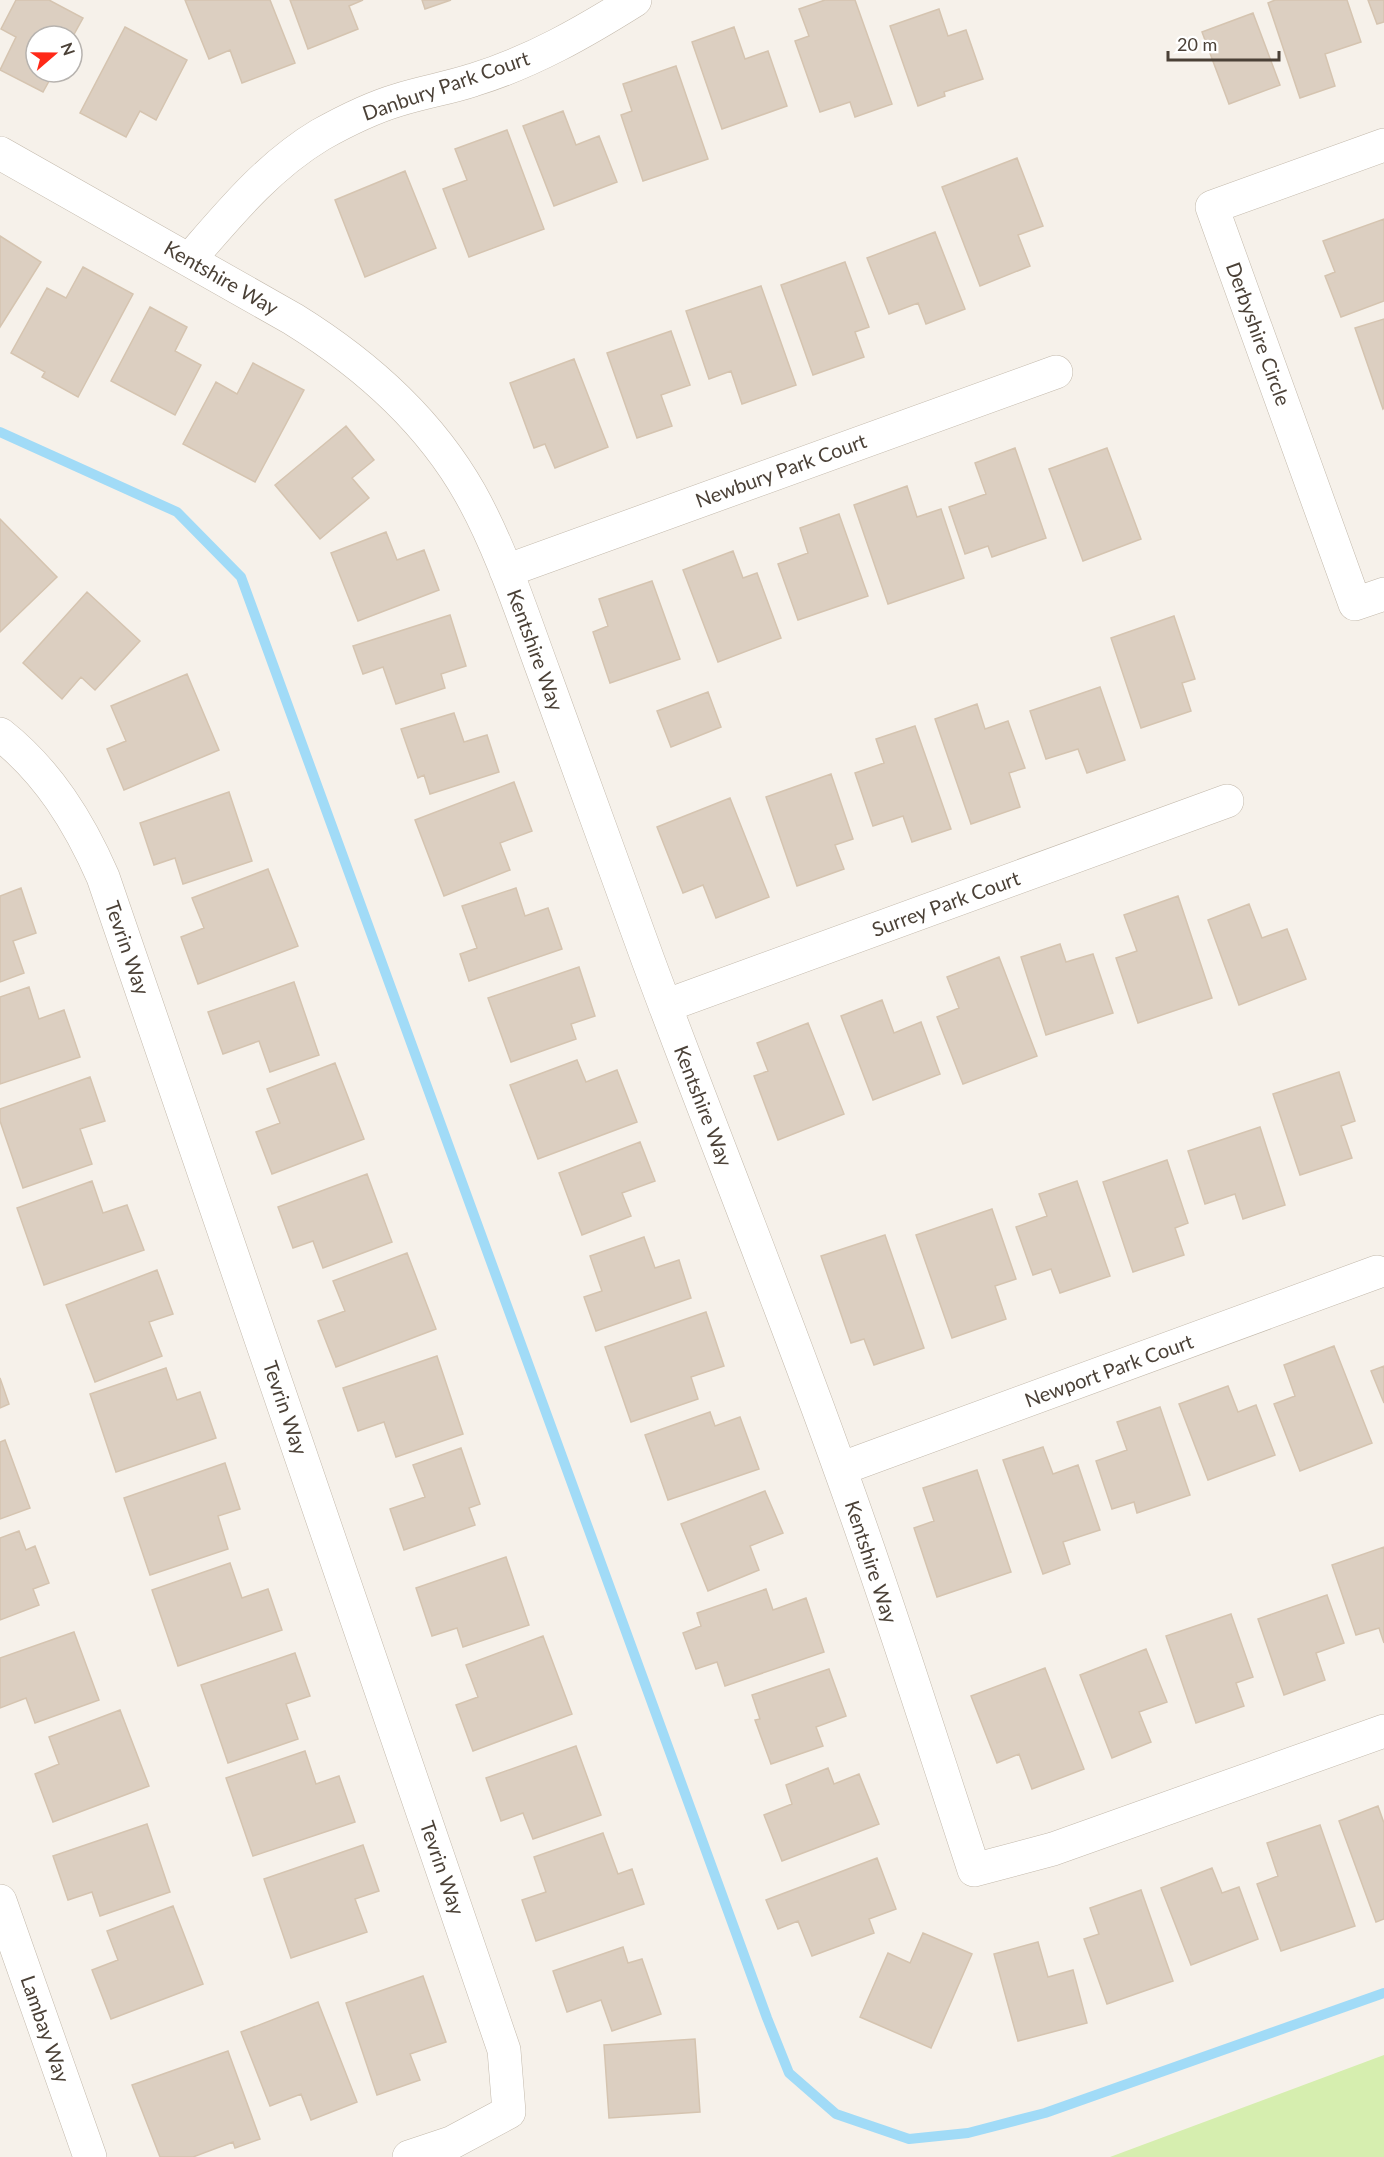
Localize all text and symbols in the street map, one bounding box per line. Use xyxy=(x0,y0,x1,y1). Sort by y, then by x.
north arrow xyxy=(24,24,84,84)
scale bar xyxy=(1168,24,1279,62)
text: 20 m xyxy=(1177,33,1217,55)
text: N xyxy=(58,40,80,58)
street label: Danbury Park Court xyxy=(359,45,532,125)
street label: Kentshire Way xyxy=(160,235,283,320)
street label: Derbyshire Circle xyxy=(1222,259,1296,409)
street label: Newbury Park Court xyxy=(692,428,869,512)
street label: Kentshire Way xyxy=(503,586,569,714)
street label: Surrey Park Court xyxy=(868,865,1023,941)
street label: Tevrin Way xyxy=(101,898,155,998)
street label: Kentshire Way xyxy=(670,1042,738,1170)
street label: Newport Park Court xyxy=(1021,1328,1196,1412)
street label: Tevrin Way xyxy=(259,1358,313,1458)
street label: Kentshire Way xyxy=(841,1497,903,1627)
street label: Tevrin Way xyxy=(416,1818,470,1918)
street label: Lambay Way xyxy=(16,1972,76,2086)

